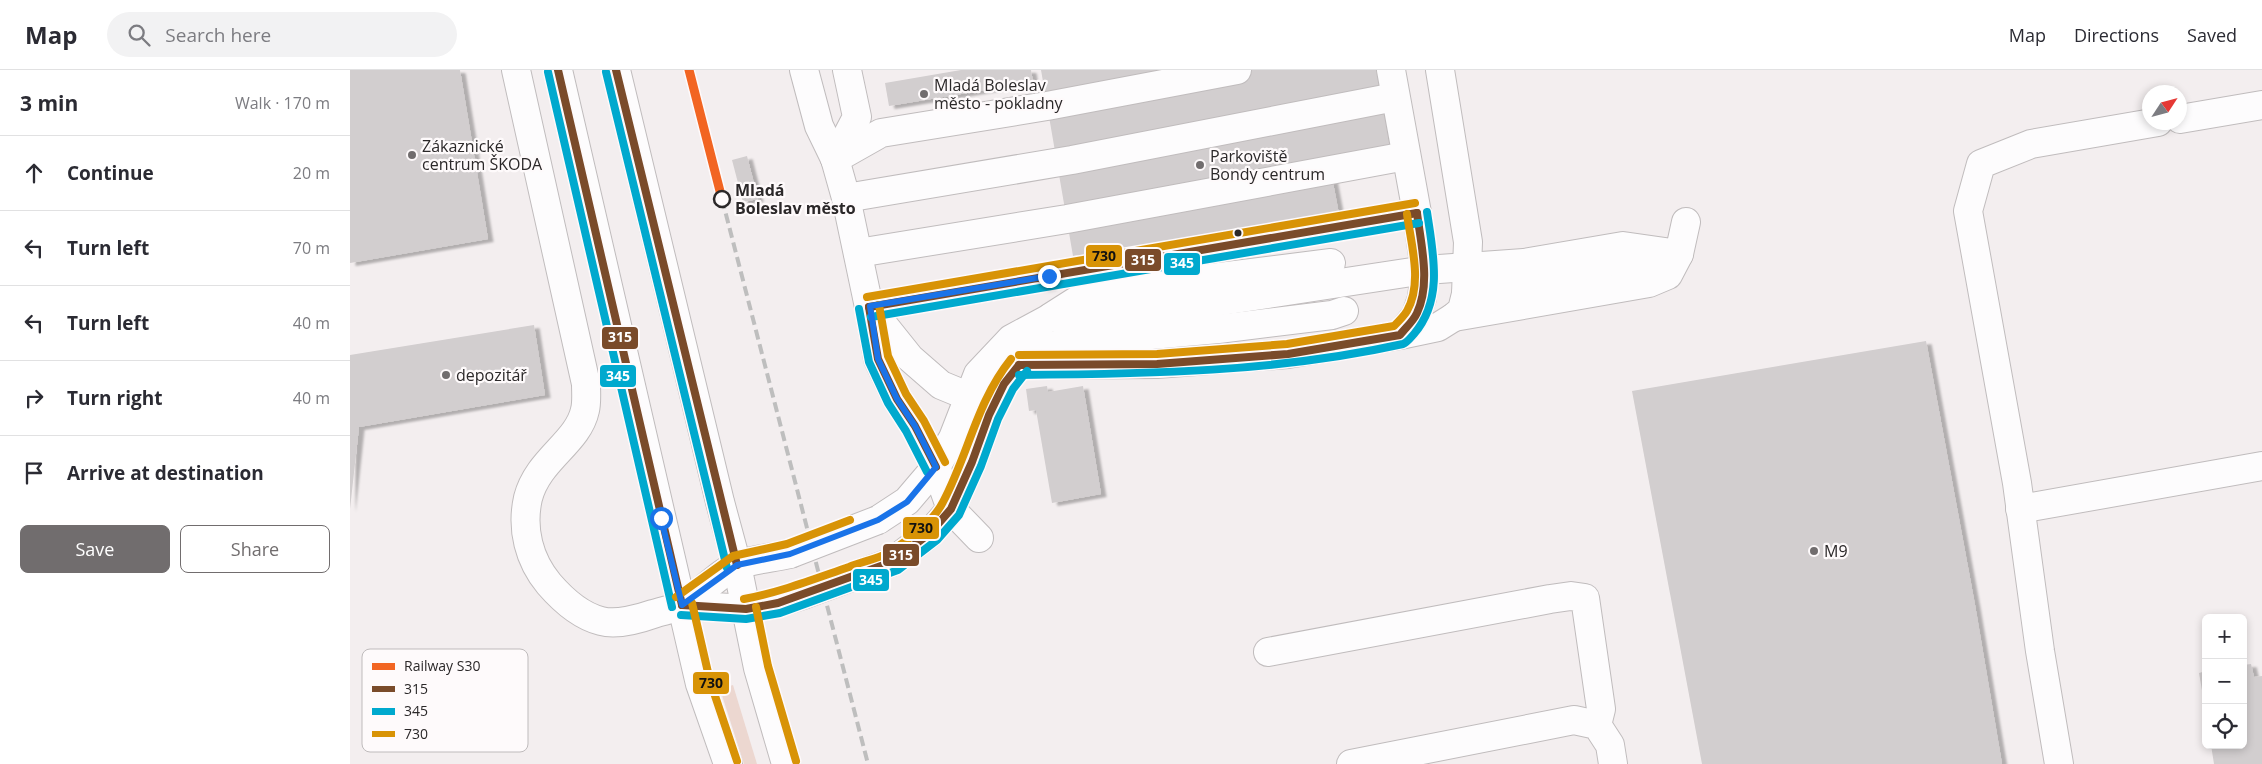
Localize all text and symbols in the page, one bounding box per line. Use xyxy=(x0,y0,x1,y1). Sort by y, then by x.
search box xyxy=(107,12,457,57)
text: Map xyxy=(25,18,77,51)
icon: search xyxy=(125,21,153,49)
text: Search here xyxy=(165,22,271,48)
text: Map xyxy=(2009,23,2046,47)
text: Directions xyxy=(2074,23,2159,47)
text: Saved xyxy=(2187,23,2237,47)
place label: Mladá Boleslav město - pokladny xyxy=(934,74,1064,114)
north arrow xyxy=(2142,85,2187,130)
marker: Mladá Boleslav město - pokladny xyxy=(918,88,930,100)
text: 3 min xyxy=(20,89,78,117)
text: Walk · 170 m xyxy=(235,92,330,114)
place label: Zákaznické centrum ŠKODA xyxy=(422,135,543,175)
place label: Parkoviště Bondy centrum xyxy=(1210,145,1325,185)
marker: Zákaznické centrum ŠKODA xyxy=(406,149,418,161)
icon: ahead xyxy=(20,159,48,187)
marker: Parkoviště Bondy centrum xyxy=(1194,159,1206,171)
text: Continue xyxy=(67,160,154,186)
text: 20 m xyxy=(293,162,330,184)
place label: Mladá Boleslav město xyxy=(735,179,856,219)
marker: Mladá Boleslav město xyxy=(713,190,731,208)
unlabelled marker xyxy=(1233,228,1243,238)
icon: left xyxy=(20,234,48,262)
text: Turn left xyxy=(67,235,149,261)
text: 70 m xyxy=(293,237,330,259)
line badge: 730 xyxy=(1085,244,1123,268)
text: 730 xyxy=(1092,246,1116,265)
line badge: 315 xyxy=(1124,248,1162,272)
text: 315 xyxy=(1131,250,1155,269)
line badge: 345 xyxy=(1163,252,1201,276)
text: 345 xyxy=(1170,253,1194,272)
route end xyxy=(1038,265,1061,288)
icon: left xyxy=(20,309,48,337)
text: Turn left xyxy=(67,310,149,336)
text: 40 m xyxy=(293,312,330,334)
line badge: 315 xyxy=(601,326,639,350)
text: 315 xyxy=(608,327,632,346)
place label: depozitář xyxy=(456,364,527,386)
line badge: 345 xyxy=(599,364,637,388)
text: 345 xyxy=(606,366,630,385)
marker: depozitář xyxy=(440,369,452,381)
icon: right xyxy=(20,384,48,412)
text: Turn right xyxy=(67,385,162,411)
text: 40 m xyxy=(293,387,330,409)
icon: arrive xyxy=(20,459,48,487)
text: Arrive at destination xyxy=(67,460,264,486)
route start xyxy=(650,507,673,530)
line badge: 730 xyxy=(902,516,940,540)
text: 730 xyxy=(909,518,933,537)
button: Save xyxy=(20,525,170,573)
button: Share xyxy=(180,525,330,573)
place label: M9 xyxy=(1824,540,1848,562)
line badge: 315 xyxy=(882,543,920,567)
text: 315 xyxy=(889,545,913,564)
marker: M9 xyxy=(1808,545,1820,557)
line badge: 345 xyxy=(852,568,890,592)
text: 345 xyxy=(859,570,883,589)
map controls xyxy=(2202,614,2247,749)
button: + xyxy=(2202,614,2247,659)
legend xyxy=(362,649,528,752)
text: Railway S30 xyxy=(404,656,480,675)
button: − xyxy=(2202,659,2247,704)
line badge: 730 xyxy=(692,671,730,695)
text: 730 xyxy=(699,673,723,692)
text: 315 xyxy=(404,679,428,698)
text: 345 xyxy=(404,701,428,720)
button: locate xyxy=(2202,704,2247,749)
text: 730 xyxy=(404,724,428,743)

